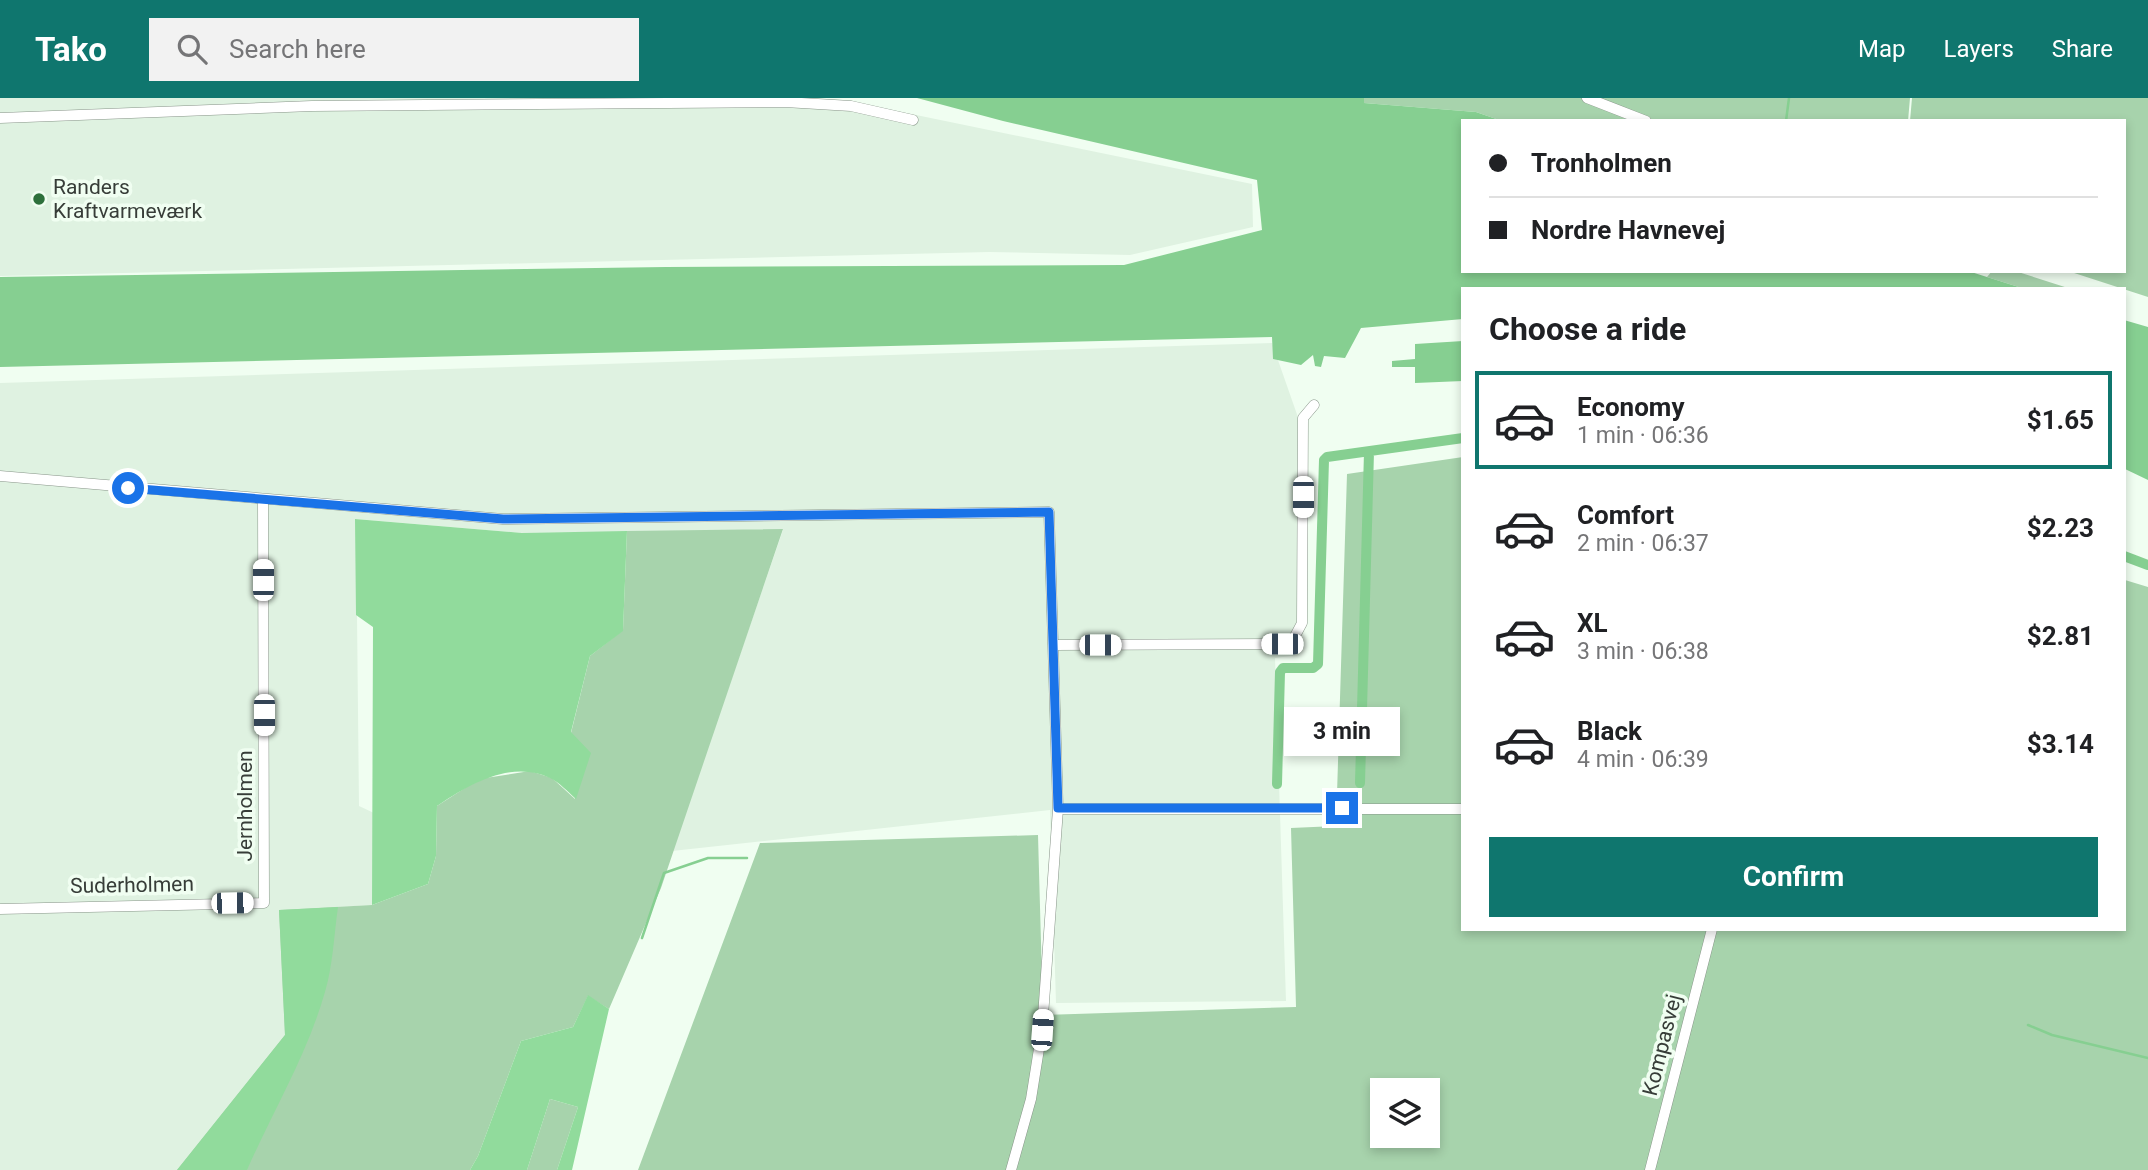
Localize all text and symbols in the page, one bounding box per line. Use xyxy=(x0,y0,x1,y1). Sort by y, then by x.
search box xyxy=(149,18,639,81)
text: Tako xyxy=(35,30,107,69)
icon: search xyxy=(173,30,211,68)
text: Search here xyxy=(229,34,366,64)
text: Map xyxy=(1858,35,1906,63)
text: Layers xyxy=(1944,35,2014,63)
text: Share xyxy=(2052,35,2113,63)
text: Tronholmen xyxy=(1531,148,1672,178)
place label: Randers Kraftvarmeværk xyxy=(53,175,202,223)
marker: Randers Kraftvarmeværk xyxy=(31,191,47,207)
text: Nordre Havnevej xyxy=(1531,215,1725,245)
text: Choose a ride xyxy=(1489,310,1686,348)
icon: car xyxy=(1493,389,1556,452)
text: Economy xyxy=(1577,392,1684,422)
text: $1.65 xyxy=(2027,405,2094,435)
text: 1 min · 06:36 xyxy=(1577,422,1709,449)
route start xyxy=(112,472,144,504)
car xyxy=(1293,476,1314,518)
icon: car xyxy=(1493,497,1556,560)
text: Comfort xyxy=(1577,500,1674,530)
text: $2.23 xyxy=(2027,513,2094,543)
text: 2 min · 06:37 xyxy=(1577,530,1709,557)
car xyxy=(253,559,274,601)
icon: car xyxy=(1493,605,1556,668)
text: XL xyxy=(1577,608,1608,638)
text: $2.81 xyxy=(2027,621,2094,651)
car xyxy=(1262,634,1304,655)
car xyxy=(1080,635,1122,656)
text: 3 min · 06:38 xyxy=(1577,638,1709,665)
car xyxy=(254,694,275,736)
callout: 3 min xyxy=(1284,706,1400,756)
icon: car xyxy=(1493,713,1556,776)
text: Black xyxy=(1577,716,1642,746)
text: 3 min xyxy=(1313,718,1371,745)
text: $3.14 xyxy=(2027,729,2094,759)
text: 4 min · 06:39 xyxy=(1577,746,1709,773)
street label: Jernholmen xyxy=(233,750,257,862)
route end xyxy=(1326,792,1358,824)
button: Confirm xyxy=(1489,837,2098,917)
street label: Suderholmen xyxy=(70,872,194,898)
car xyxy=(211,892,254,914)
street label: Kompasvej xyxy=(1638,992,1686,1098)
car xyxy=(1031,1008,1054,1052)
map controls xyxy=(1370,1078,1440,1148)
button: layers xyxy=(1370,1078,1440,1148)

